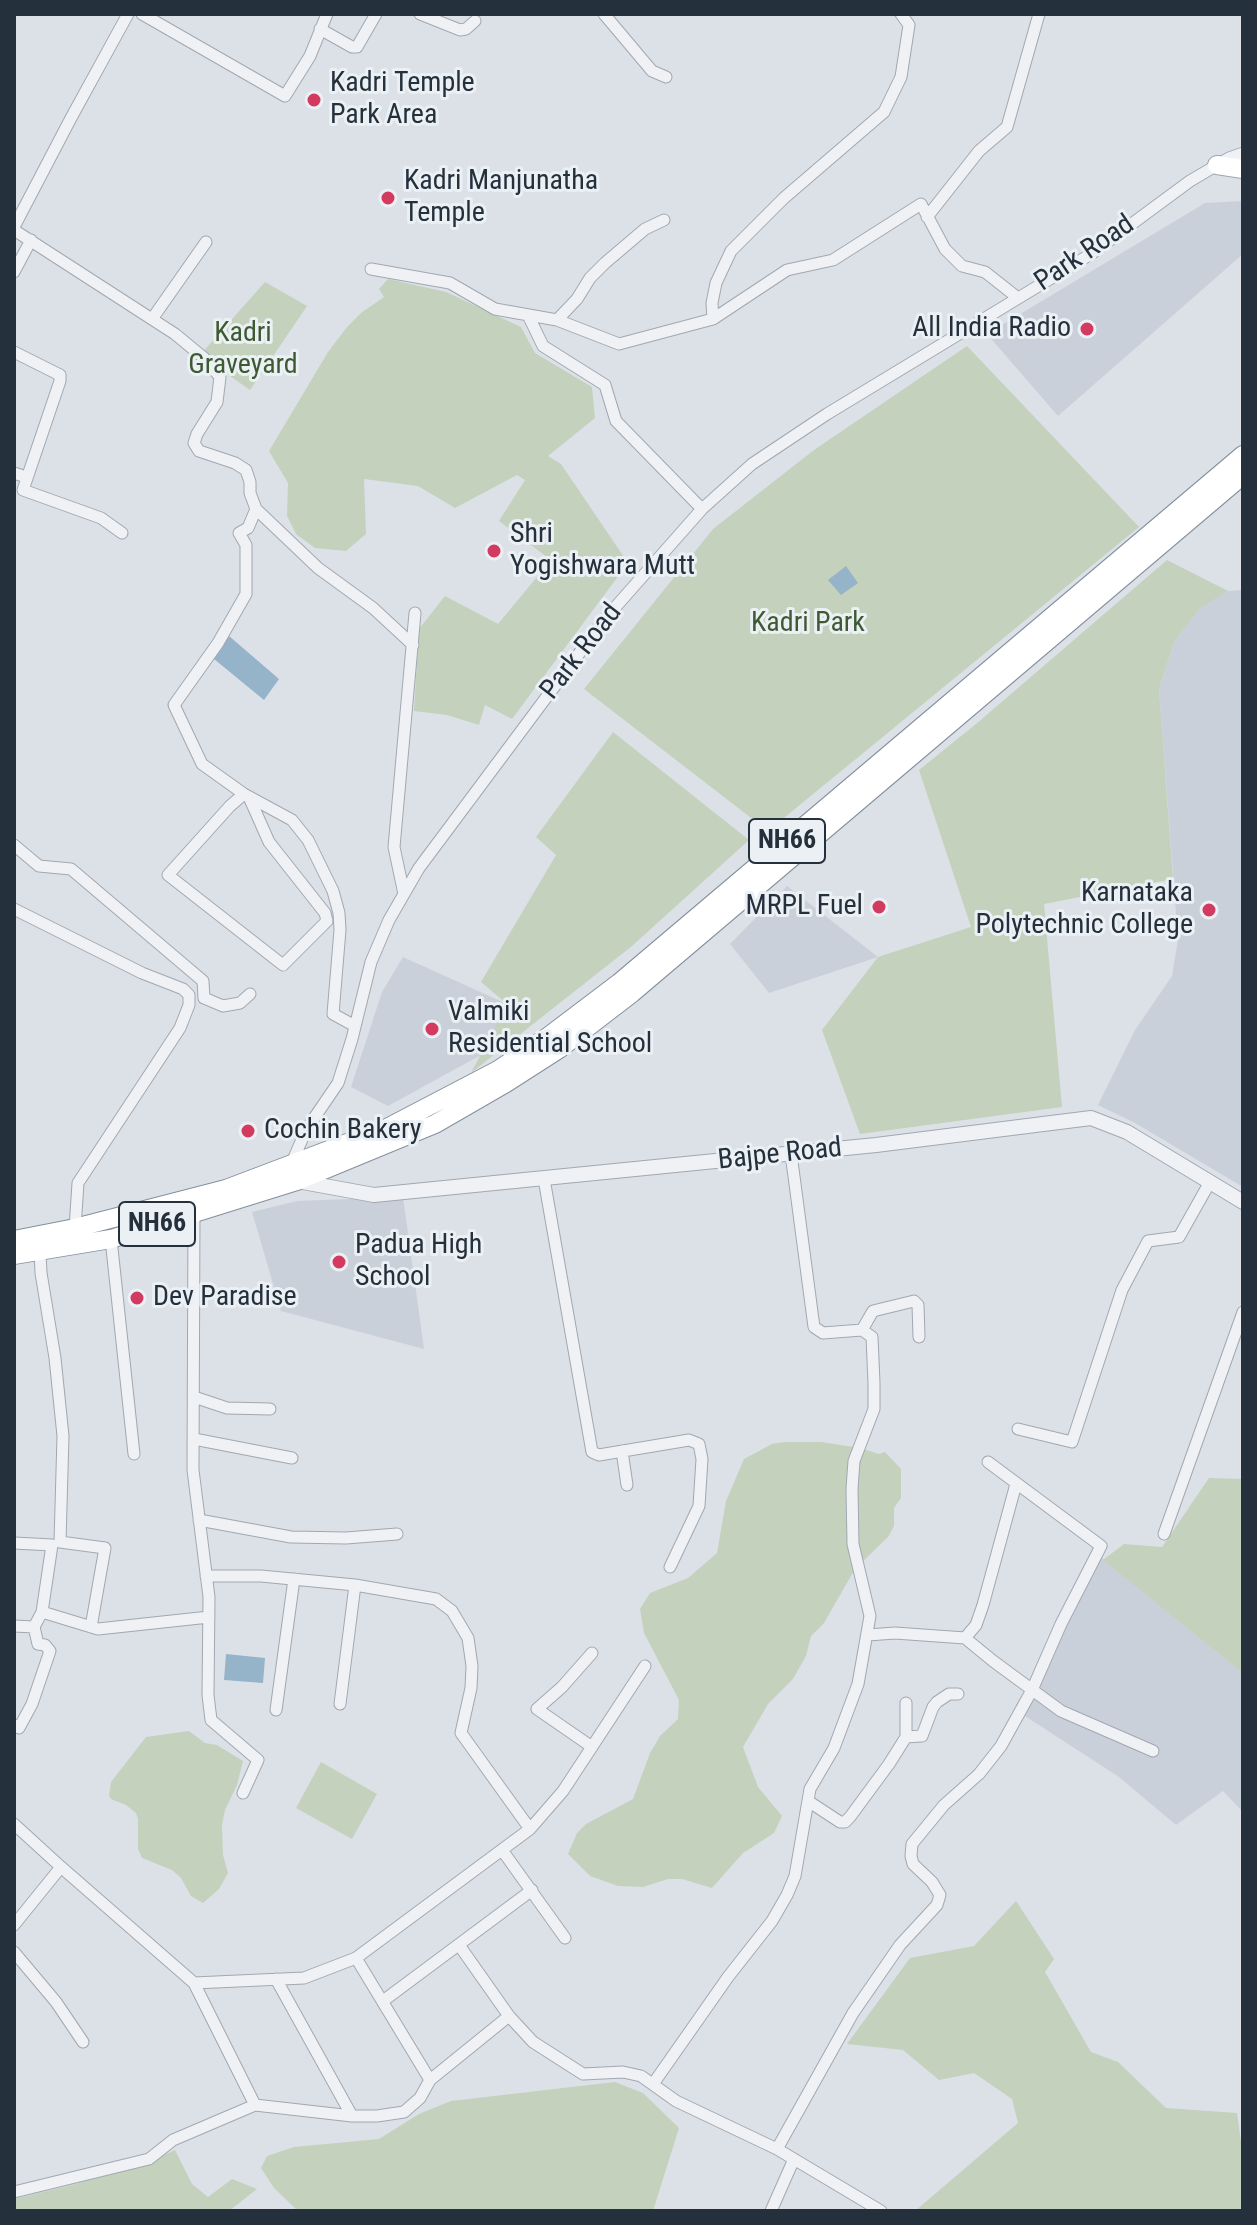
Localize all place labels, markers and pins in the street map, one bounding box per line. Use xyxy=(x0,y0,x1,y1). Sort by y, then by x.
place label: Kadri Temple Park Area xyxy=(330,67,475,133)
marker: Kadri Temple Park Area xyxy=(305,91,323,109)
place label: Kadri Manjunatha Temple xyxy=(404,165,598,231)
marker: Kadri Manjunatha Temple xyxy=(379,189,397,207)
place label: All India Radio xyxy=(912,312,1071,346)
marker: All India Radio xyxy=(1078,320,1096,338)
place label: Shri Yogishwara Mutt xyxy=(510,518,695,584)
marker: Shri Yogishwara Mutt xyxy=(485,542,503,560)
place label: Karnataka Polytechnic College xyxy=(975,877,1193,943)
place label: MRPL Fuel xyxy=(745,890,863,924)
marker: MRPL Fuel xyxy=(870,898,888,916)
marker: Karnataka Polytechnic College xyxy=(1200,901,1218,919)
place label: Valmiki Residential School xyxy=(448,996,652,1062)
marker: Valmiki Residential School xyxy=(423,1020,441,1038)
place label: Cochin Bakery xyxy=(264,1114,421,1148)
marker: Cochin Bakery xyxy=(239,1122,257,1140)
place label: Padua High School xyxy=(355,1229,482,1295)
marker: Padua High School xyxy=(330,1253,348,1271)
place label: Dev Paradise xyxy=(153,1281,297,1315)
marker: Dev Paradise xyxy=(128,1289,146,1307)

